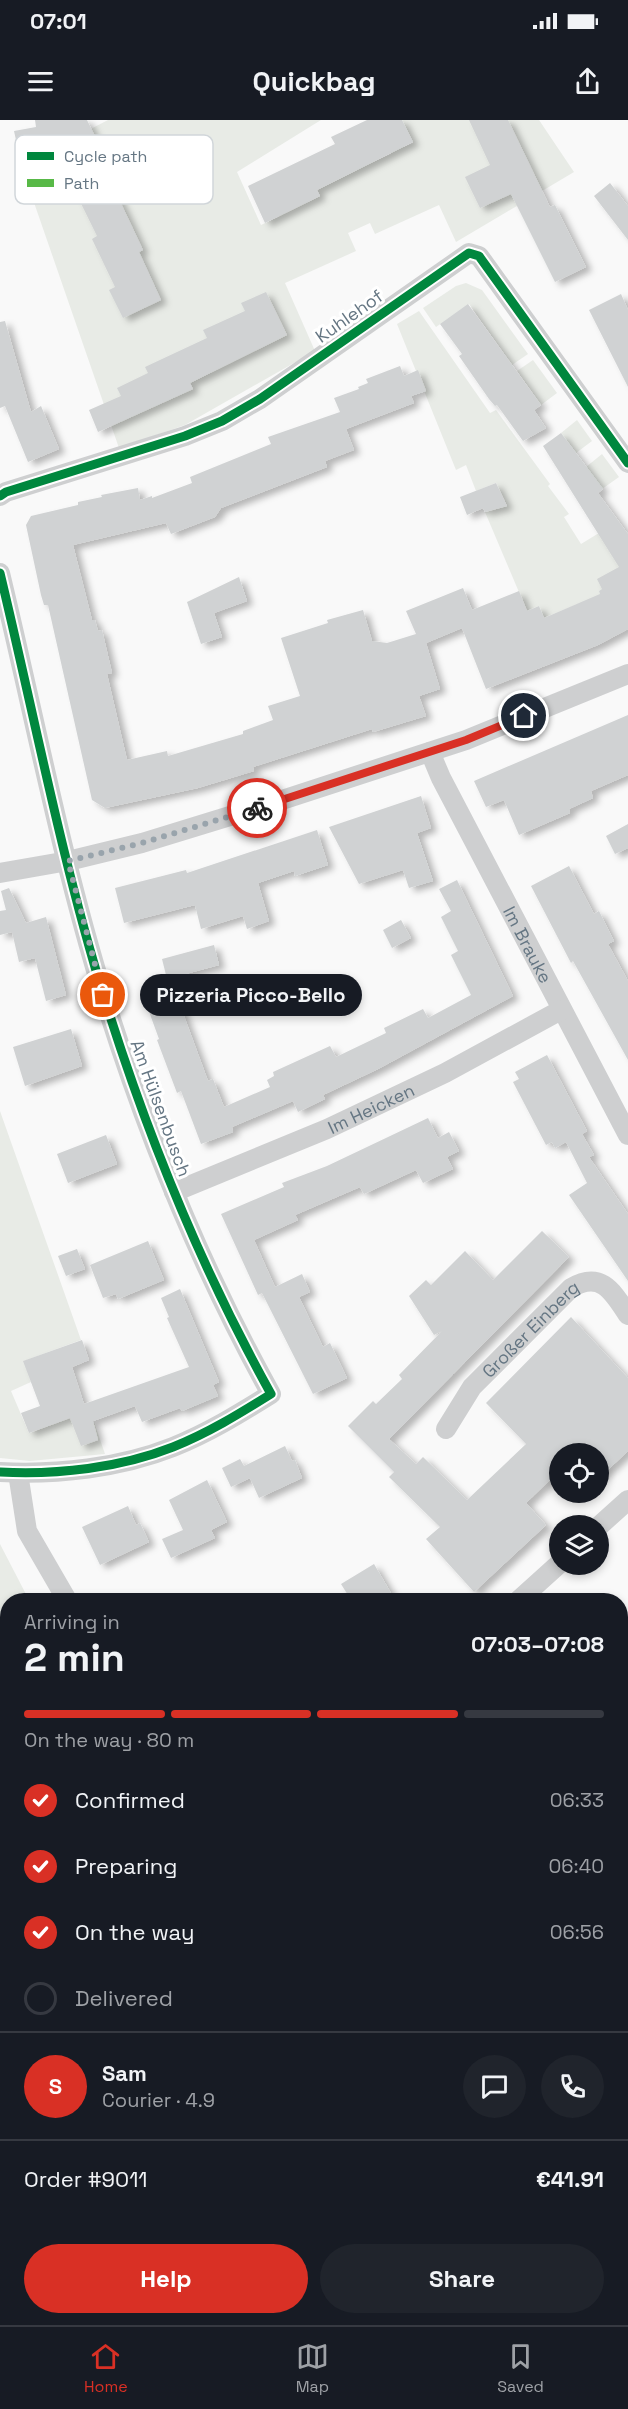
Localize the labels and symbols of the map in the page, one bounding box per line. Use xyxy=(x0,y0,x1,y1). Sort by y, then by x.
legend xyxy=(15,135,213,204)
text: Cycle path xyxy=(64,146,147,167)
text: Path xyxy=(64,173,99,194)
street label: Kuhlehof xyxy=(311,284,387,348)
pin xyxy=(498,690,549,741)
courier xyxy=(227,778,287,838)
street label: Im Brauke xyxy=(498,902,558,987)
pin xyxy=(77,969,128,1020)
callout: Pizzeria Picco-Bello xyxy=(139,974,361,1016)
street label: Am Hülsenbusch xyxy=(126,1037,196,1179)
street label: Im Heicken xyxy=(324,1078,418,1139)
street label: Großer Einberg xyxy=(477,1275,583,1382)

